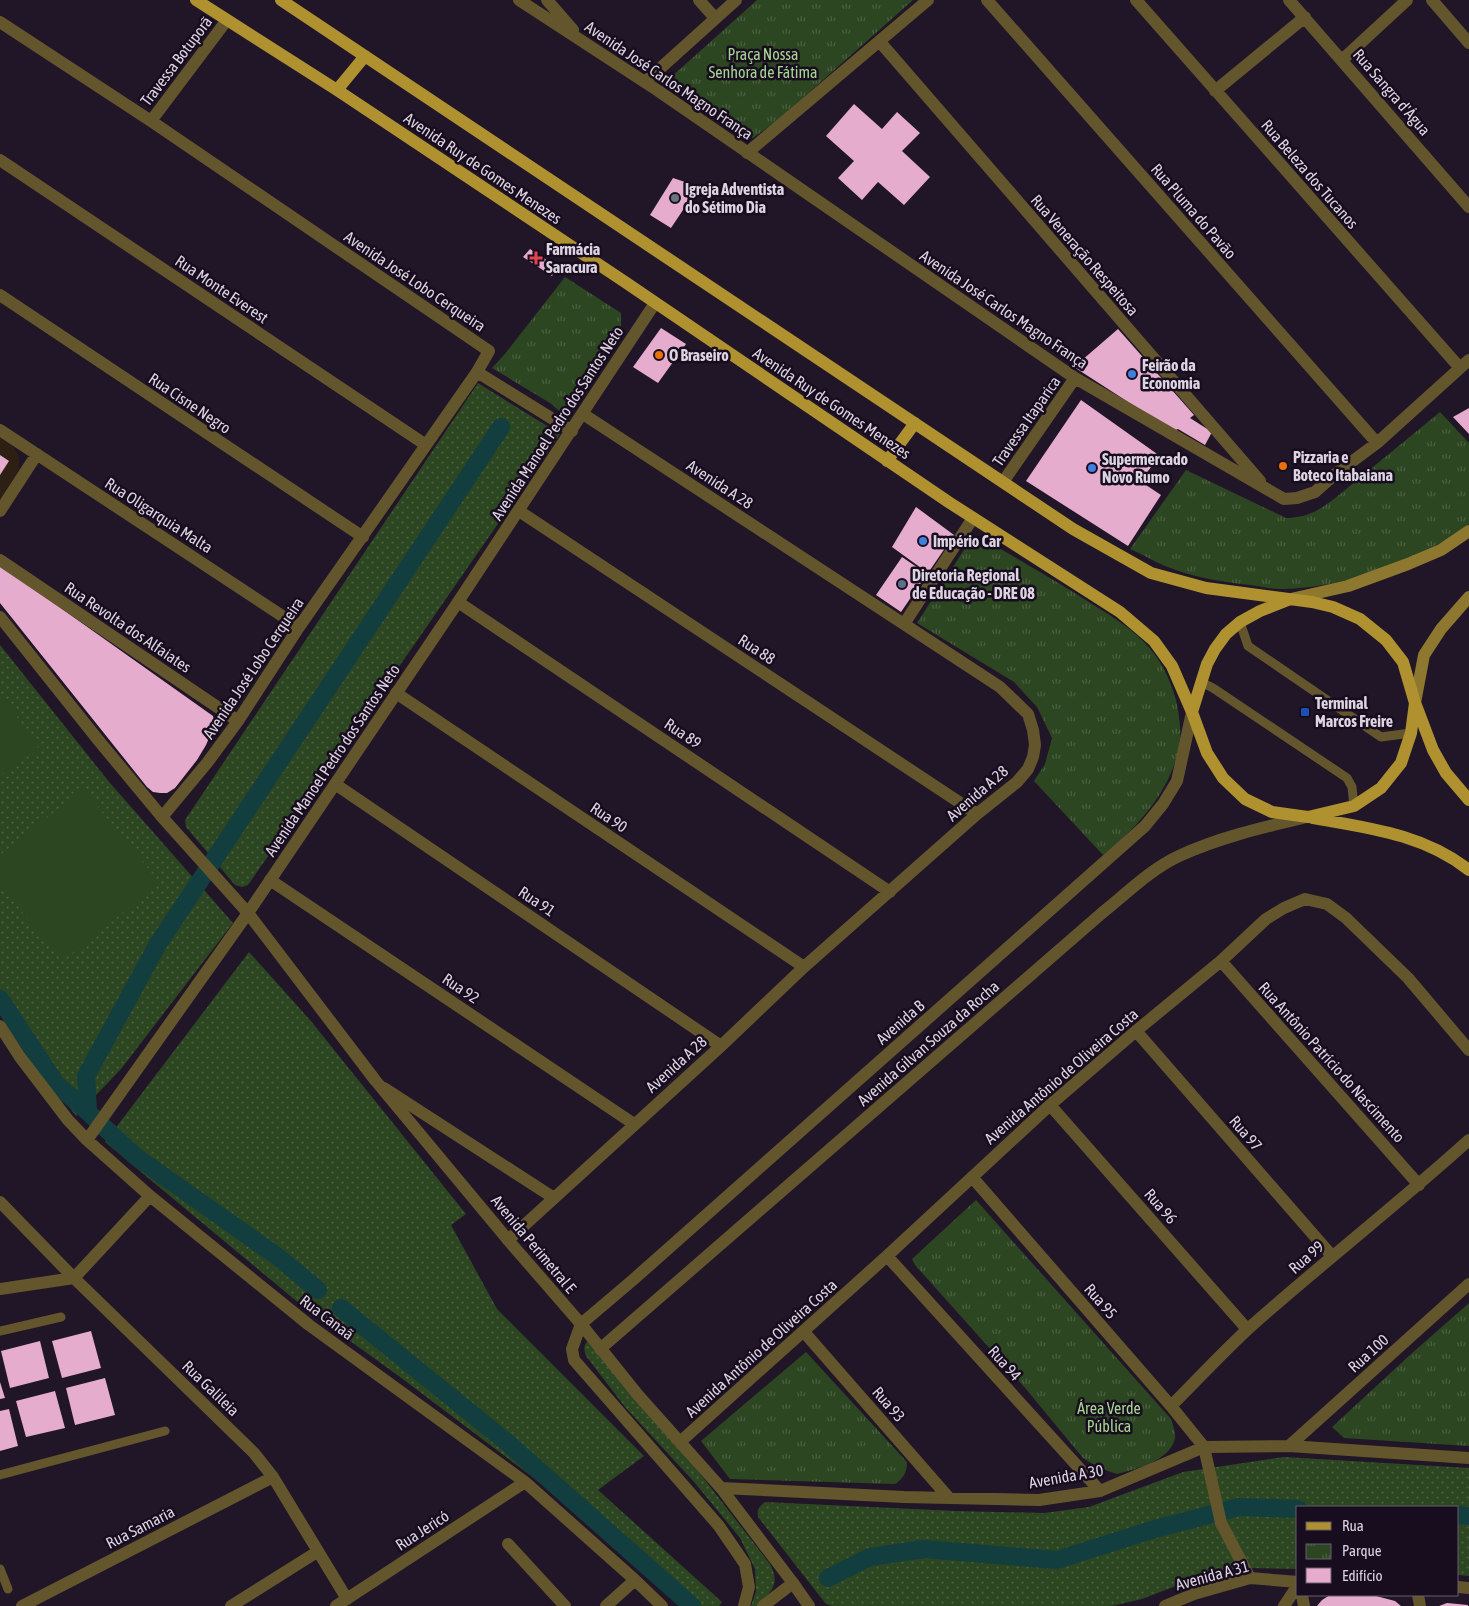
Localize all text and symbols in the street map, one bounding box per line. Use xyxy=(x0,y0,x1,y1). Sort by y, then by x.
street label: Travessa Botuporã xyxy=(137,13,216,110)
street label: Avenida José Carlos Magno França xyxy=(581,17,756,144)
park label: Praça Nossa Senhora de Fátima xyxy=(709,45,817,81)
street label: Rua Sangra d'Água xyxy=(1349,45,1434,139)
street label: Avenida Ruy de Gomes Menezes xyxy=(400,109,565,228)
street label: Rua Beleza dos Tucanos xyxy=(1258,116,1362,232)
street label: Rua Pluma do Pavão xyxy=(1148,160,1240,262)
place label: Igreja Adventista do Sétimo Dia xyxy=(685,180,784,216)
street label: Rua Veneração Respeitosa xyxy=(1027,191,1142,320)
marker: Igreja Adventista do Sétimo Dia xyxy=(669,192,681,204)
street label: Avenida José Lobo Cerqueira xyxy=(341,227,489,336)
place label: Farmácia Saracura xyxy=(546,240,600,276)
street label: Avenida José Carlos Magno França xyxy=(916,246,1091,373)
street label: Rua Monte Everest xyxy=(172,251,272,327)
marker: Farmácia Saracura xyxy=(530,252,542,264)
street label: Avenida Manoel Pedro dos Santos Neto xyxy=(487,323,627,523)
street label: Avenida Ruy de Gomes Menezes xyxy=(749,344,914,463)
place label: O Braseiro xyxy=(669,346,729,364)
marker: O Braseiro xyxy=(653,349,665,361)
place label: Feirão da Economia xyxy=(1142,356,1200,392)
marker: Feirão da Economia xyxy=(1126,368,1138,380)
street label: Rua Cisne Negro xyxy=(145,369,234,438)
street label: Travessa Itaparica xyxy=(988,373,1064,470)
place label: Pizzaria e Boteco Itabaiana xyxy=(1293,448,1393,484)
place label: Supermercado Novo Rumo xyxy=(1102,450,1188,486)
street label: Avenida A 28 xyxy=(684,456,756,512)
marker: Pizzaria e Boteco Itabaiana xyxy=(1277,460,1289,472)
marker: Supermercado Novo Rumo xyxy=(1086,462,1098,474)
street label: Rua Oligarquia Malta xyxy=(101,474,216,557)
place label: Império Car xyxy=(933,532,1001,550)
marker: Império Car xyxy=(917,535,929,547)
place label: Diretoria Regional de Educação - DRE 08 xyxy=(912,566,1035,602)
street label: Rua Revolta dos Alfaiates xyxy=(62,578,195,676)
marker: Diretoria Regional de Educação - DRE 08 xyxy=(896,578,908,590)
street label: Avenida José Lobo Cerqueira xyxy=(199,594,308,742)
street label: Rua 88 xyxy=(735,630,779,668)
street label: Avenida Manoel Pedro dos Santos Neto xyxy=(261,661,403,859)
place label: Terminal Marcos Freire xyxy=(1315,694,1393,730)
marker: Terminal Marcos Freire xyxy=(1299,706,1311,718)
street label: Rua 89 xyxy=(661,714,705,752)
street label: Avenida A 28 xyxy=(943,762,1011,824)
street label: Rua 90 xyxy=(587,798,631,836)
street label: Rua 91 xyxy=(515,882,559,920)
street label: Rua 92 xyxy=(439,969,483,1007)
street label: Avenida Gilvan Souza da Rocha xyxy=(854,977,1002,1109)
street label: Rua Antônio Patrício do Nascimento xyxy=(1255,978,1409,1146)
street label: Avenida B xyxy=(872,996,928,1048)
street label: Avenida Antônio de Oliveira Costa xyxy=(981,1005,1141,1147)
street label: Avenida A 28 xyxy=(642,1032,710,1096)
street label: Rua 97 xyxy=(1226,1112,1266,1154)
street label: Rua 96 xyxy=(1141,1185,1181,1227)
street label: Avenida Perimetral E xyxy=(488,1191,580,1297)
street label: Rua 99 xyxy=(1285,1237,1327,1277)
street label: Avenida Antônio de Oliveira Costa xyxy=(682,1275,840,1421)
street label: Rua 95 xyxy=(1081,1280,1121,1322)
street label: Rua Canaã xyxy=(297,1291,357,1343)
street label: Rua 100 xyxy=(1344,1330,1392,1376)
street label: Rua 94 xyxy=(985,1342,1025,1384)
street label: Rua Galileia xyxy=(179,1357,243,1419)
street label: Rua 93 xyxy=(869,1383,909,1425)
park label: Área Verde Pública xyxy=(1077,1399,1141,1435)
street label: Avenida A 30 xyxy=(1027,1461,1105,1491)
street label: Rua Samaria xyxy=(103,1502,177,1552)
street label: Rua Jericó xyxy=(392,1506,452,1554)
legend xyxy=(1296,1506,1459,1596)
text: Rua xyxy=(1342,1517,1364,1534)
text: Parque xyxy=(1342,1542,1382,1559)
street label: Avenida A 31 xyxy=(1173,1557,1251,1593)
text: Edifício xyxy=(1342,1567,1383,1584)

